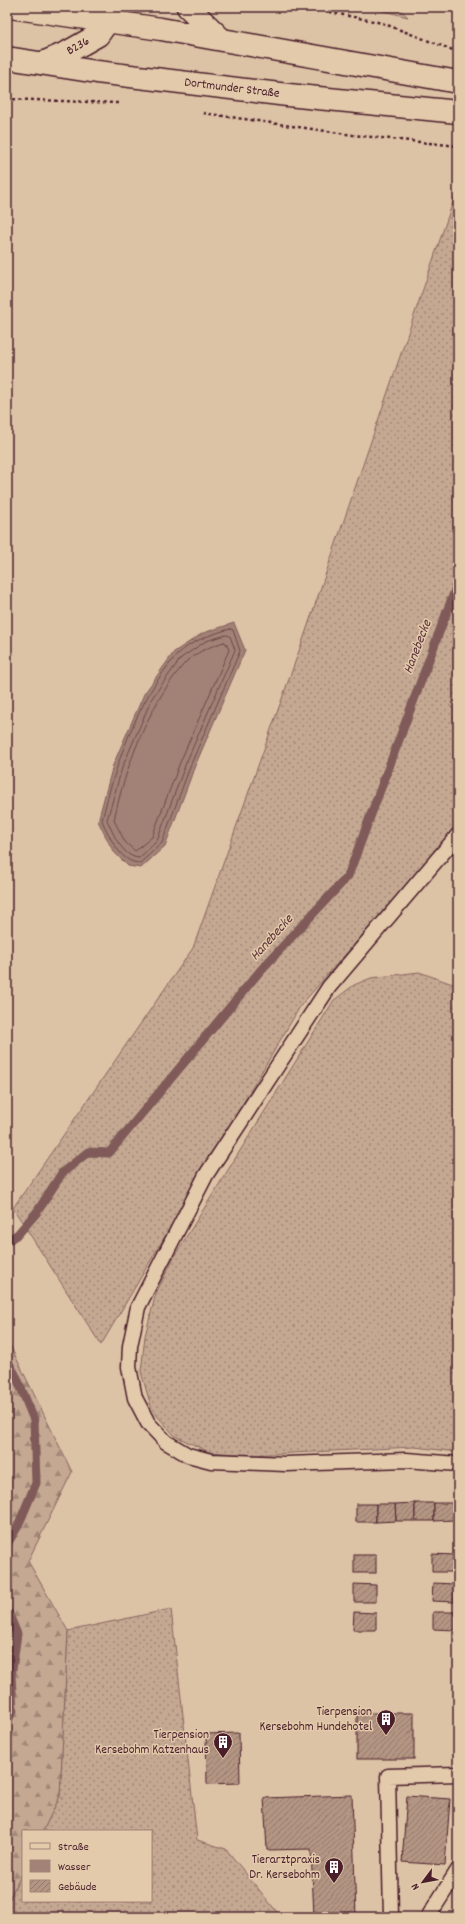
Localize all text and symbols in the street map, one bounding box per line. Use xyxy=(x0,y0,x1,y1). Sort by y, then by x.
street label: B236 xyxy=(63,32,93,60)
street label: Dortmunder Straße xyxy=(183,73,281,103)
water label: Hanebecke xyxy=(399,616,438,677)
water label: Hanebecke xyxy=(246,910,299,966)
place label: Tierpension Kersebohm Hundehotel xyxy=(260,1703,372,1737)
building icon: Tierpension Kersebohm Hundehotel xyxy=(375,1708,397,1736)
place label: Tierpension Kersebohm Katzenhaus xyxy=(95,1726,209,1760)
building icon: Tierpension Kersebohm Katzenhaus xyxy=(212,1731,234,1759)
legend xyxy=(22,1830,152,1902)
text: Straße xyxy=(58,1839,89,1856)
place label: Tierarztpraxis Dr. Kersebohm xyxy=(249,1851,320,1885)
building icon: Tierarztpraxis Dr. Kersebohm xyxy=(323,1856,345,1884)
text: Wasser xyxy=(58,1859,91,1876)
north arrow xyxy=(403,1862,443,1902)
text: Gebäude xyxy=(58,1879,97,1896)
text: N xyxy=(408,1879,424,1893)

